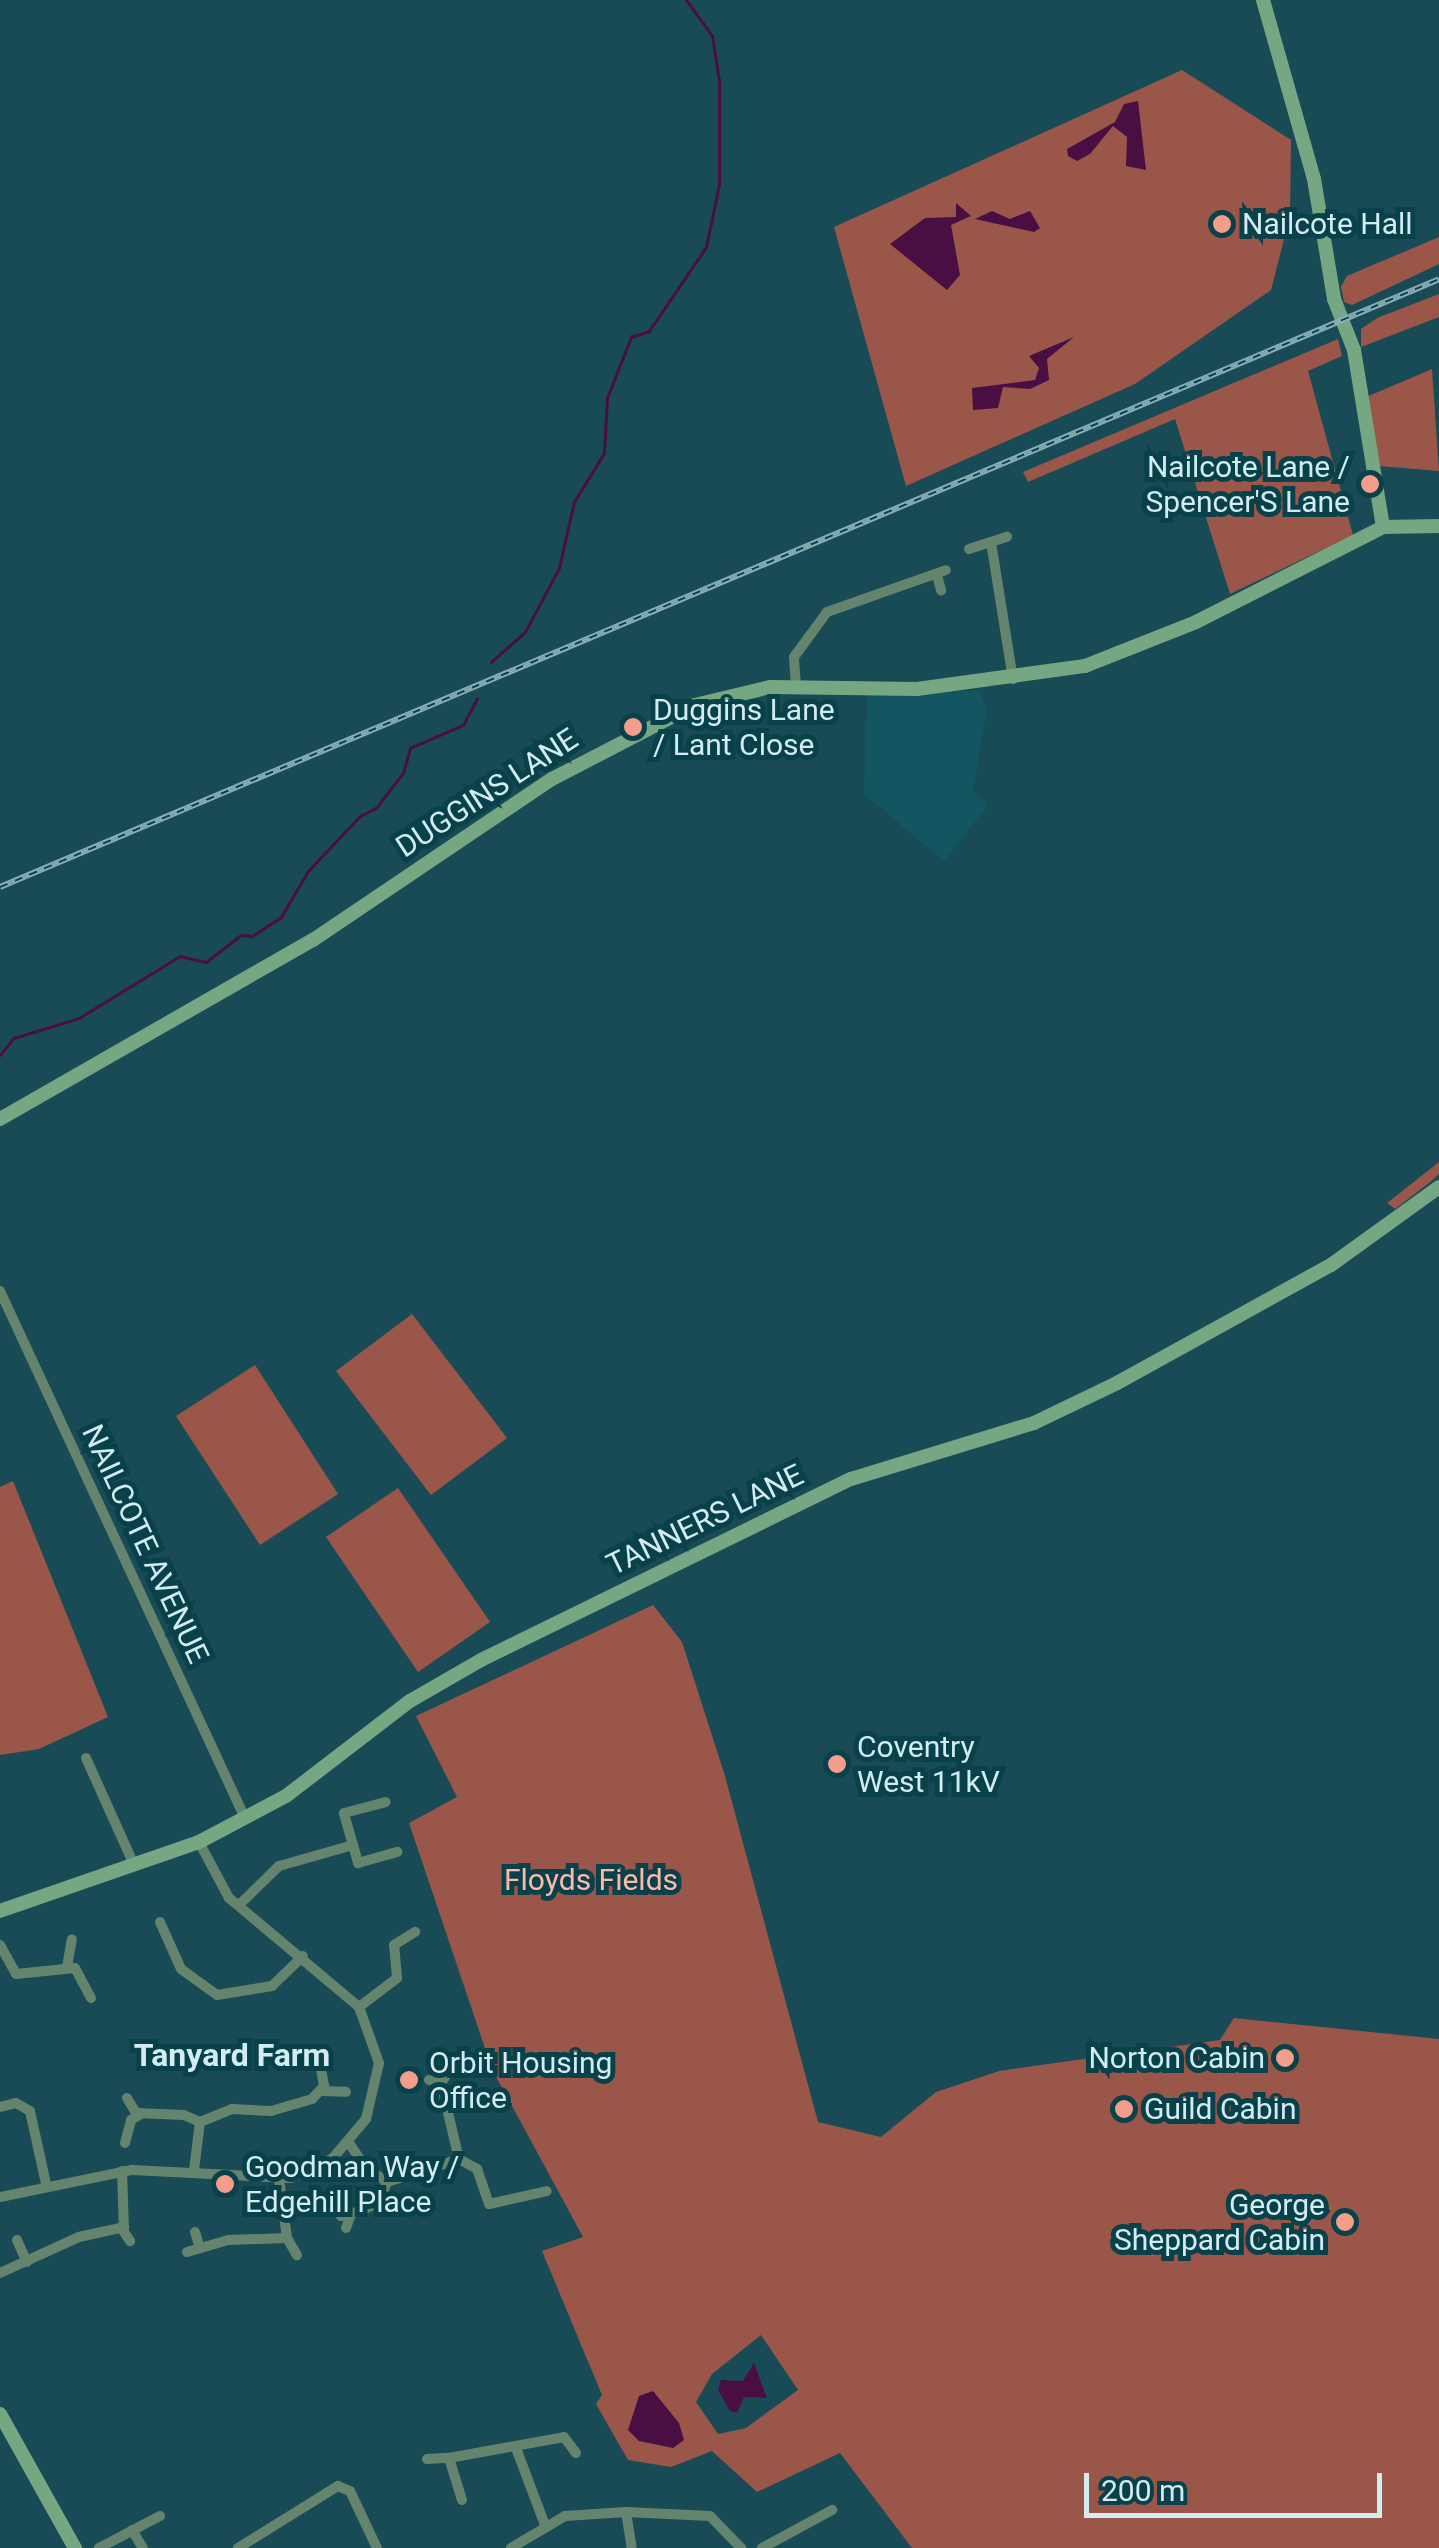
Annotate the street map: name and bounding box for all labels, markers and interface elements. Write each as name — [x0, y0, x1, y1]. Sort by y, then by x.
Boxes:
place label: Nailcote Hall — [1242, 206, 1413, 242]
marker: Nailcote Hall — [1211, 213, 1233, 235]
place label: Nailcote Lane / Spencer'S Lane — [1145, 449, 1350, 520]
marker: Nailcote Lane / Spencer'S Lane — [1359, 473, 1381, 495]
place label: Duggins Lane / Lant Close — [653, 692, 835, 762]
marker: Duggins Lane / Lant Close — [622, 716, 644, 738]
street label: DUGGINS LANE — [389, 721, 585, 865]
street label: NAILCOTE AVENUE — [74, 1419, 216, 1669]
street label: TANNERS LANE — [601, 1457, 809, 1583]
place label: Coventry West 11kV — [857, 1729, 1000, 1800]
marker: Coventry West 11kV — [826, 1753, 848, 1775]
park label: Floyds Fields — [504, 1862, 678, 1898]
district label: Tanyard Farm — [134, 2036, 330, 2074]
place label: Norton Cabin — [1088, 2040, 1265, 2076]
place label: Orbit Housing Office — [429, 2045, 612, 2116]
marker: Norton Cabin — [1274, 2047, 1296, 2069]
marker: Orbit Housing Office — [398, 2069, 420, 2091]
place label: Guild Cabin — [1144, 2091, 1296, 2127]
marker: Guild Cabin — [1113, 2098, 1135, 2120]
place label: Goodman Way / Edgehill Place — [245, 2149, 459, 2220]
marker: Goodman Way / Edgehill Place — [214, 2173, 236, 2195]
place label: George Sheppard Cabin — [1114, 2187, 1325, 2258]
marker: George Sheppard Cabin — [1334, 2211, 1356, 2233]
scale bar — [1089, 2453, 1386, 2515]
text: 200 m — [1101, 2473, 1185, 2508]

